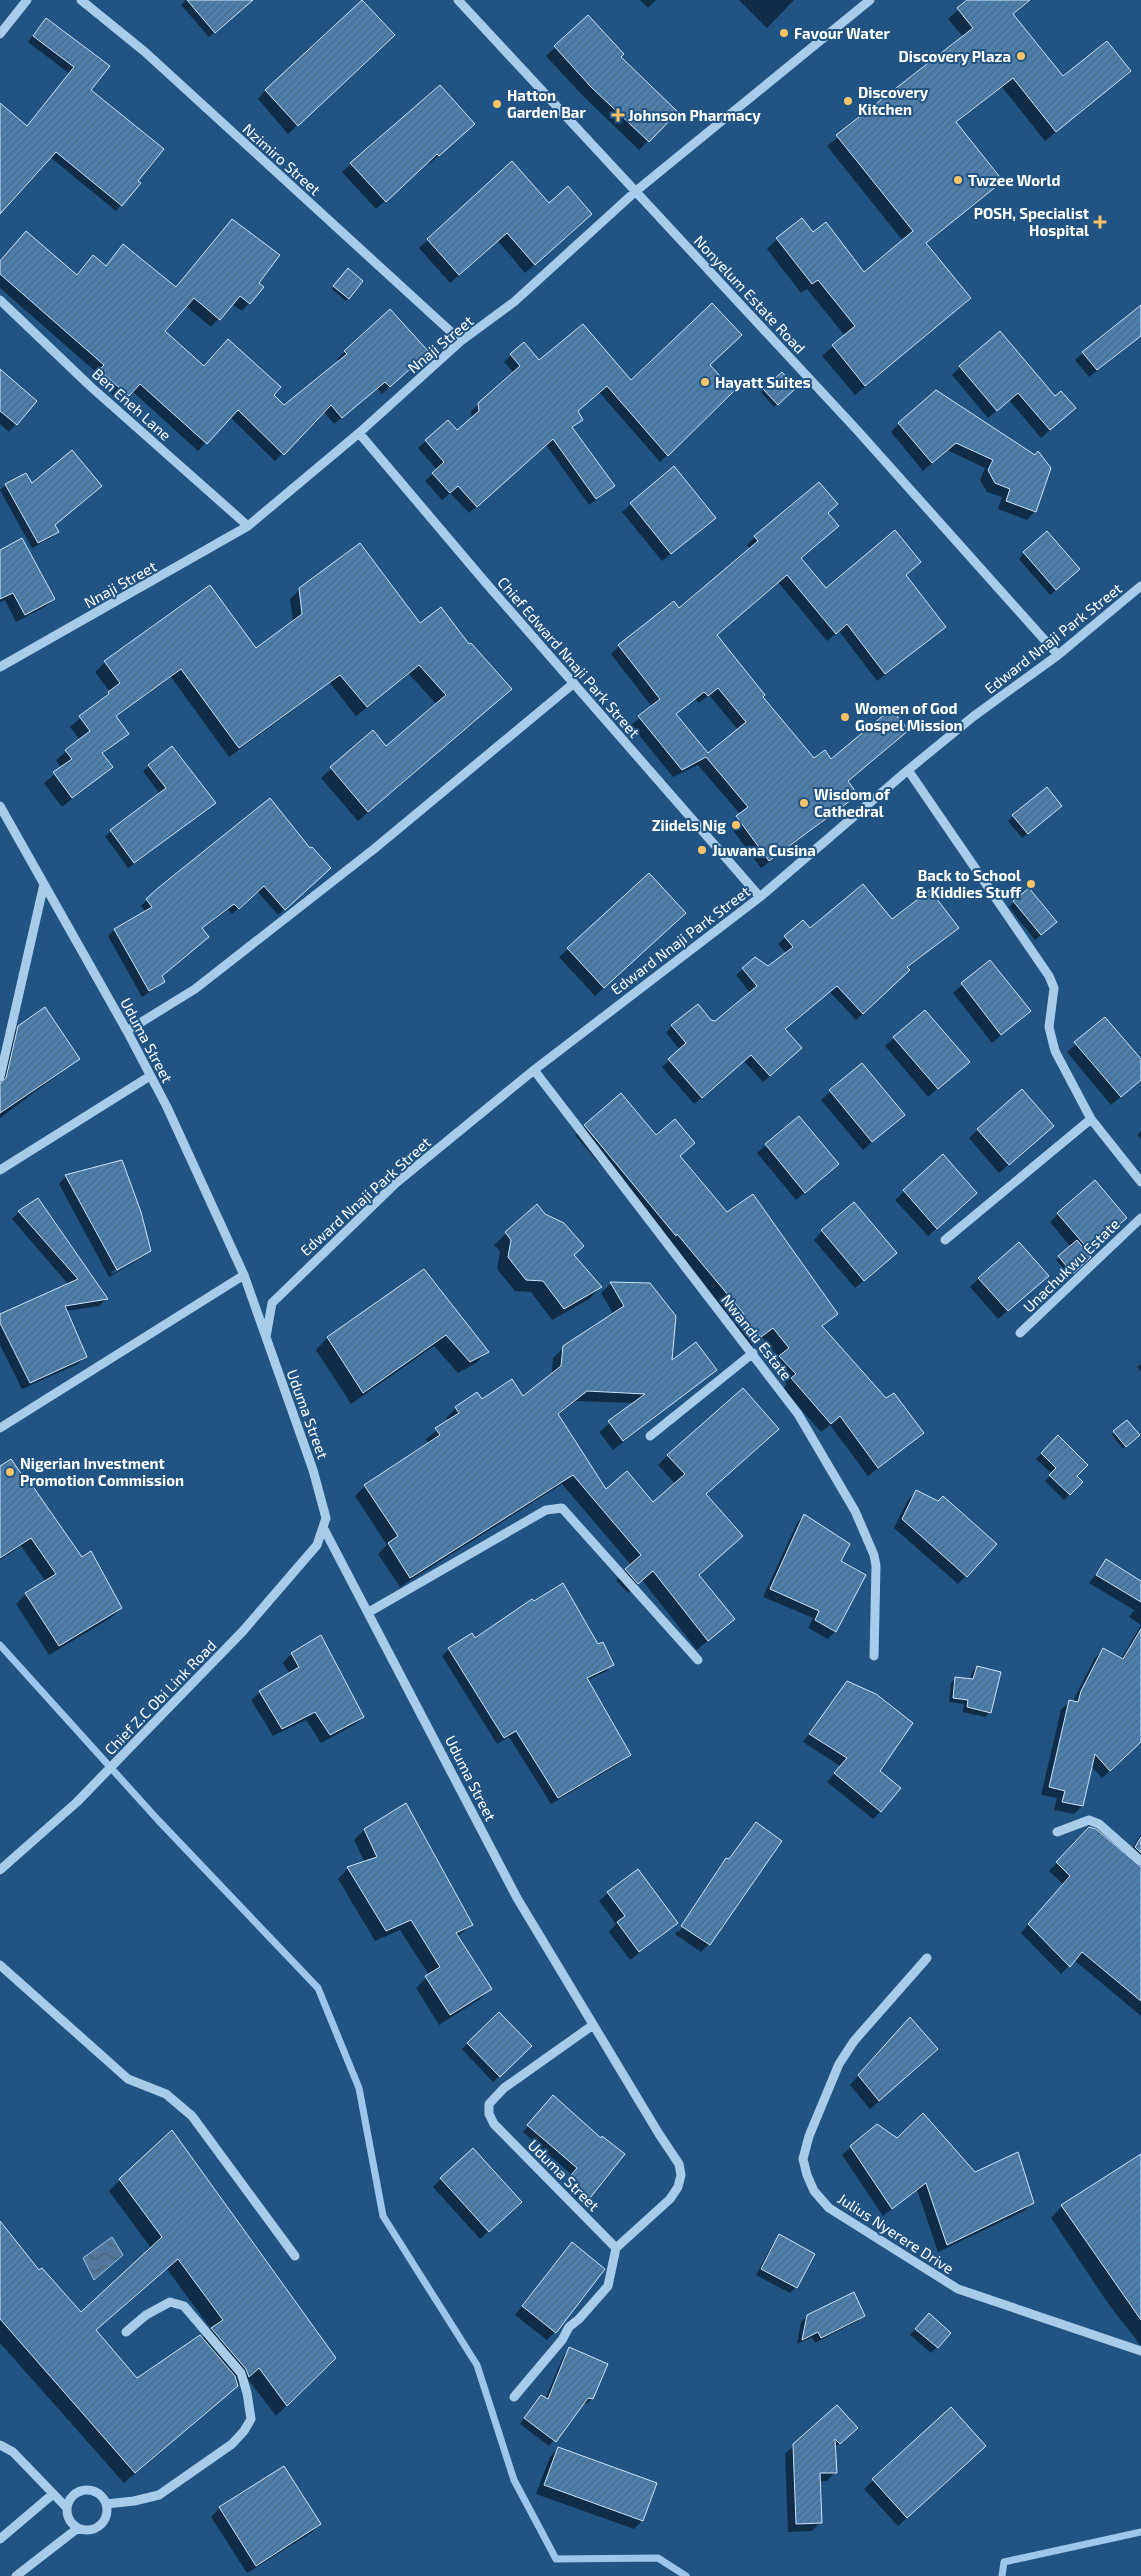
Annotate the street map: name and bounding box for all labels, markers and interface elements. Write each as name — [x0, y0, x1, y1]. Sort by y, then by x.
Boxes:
place label: Favour Water — [794, 24, 891, 42]
marker: Favour Water — [778, 27, 790, 39]
place label: Discovery Plaza — [899, 47, 1011, 66]
marker: Discovery Plaza — [1015, 50, 1027, 62]
place label: Discovery Kitchen — [858, 83, 929, 118]
place label: Hatton Garden Bar — [507, 86, 586, 121]
marker: Discovery Kitchen — [842, 95, 854, 107]
marker: Hatton Garden Bar — [491, 98, 503, 110]
place label: Johnson Pharmacy — [628, 106, 761, 125]
marker: Johnson Pharmacy — [612, 109, 624, 121]
street label: Nzimiro Street — [239, 119, 325, 199]
place label: Twzee World — [968, 171, 1060, 189]
marker: Twzee World — [952, 174, 964, 186]
place label: POSH, Specialist Hospital — [974, 204, 1089, 239]
marker: POSH, Specialist Hospital — [1093, 215, 1107, 229]
street label: Nonyelum Estate Road — [691, 231, 809, 357]
street label: Nnaji Street — [404, 311, 477, 377]
street label: Ben Eneh Lane — [89, 364, 175, 444]
place label: Hayatt Suites — [715, 373, 811, 392]
marker: Hayatt Suites — [699, 376, 711, 388]
street label: Nnaji Street — [81, 557, 160, 612]
street label: Chief Edward Nnaji Park Street — [494, 573, 644, 742]
street label: Edward Nnaji Park Street — [981, 579, 1126, 698]
place label: Women of God Gospel Mission — [855, 699, 963, 734]
marker: Women of God Gospel Mission — [839, 711, 851, 723]
place label: Wisdom of Cathedral — [814, 785, 891, 820]
marker: Wisdom of Cathedral — [798, 797, 810, 809]
place label: Ziidels Nig — [652, 816, 726, 834]
marker: Ziidels Nig — [730, 819, 742, 831]
place label: Juwana Cusina — [712, 841, 816, 859]
marker: Juwana Cusina — [696, 844, 708, 856]
place label: Back to School & Kiddies Stuff — [916, 866, 1022, 901]
marker: Back to School & Kiddies Stuff — [1025, 878, 1037, 890]
street label: Edward Nnaji Park Street — [607, 882, 754, 999]
street label: Uduma Street — [117, 994, 177, 1086]
street label: Edward Nnaji Park Street — [296, 1132, 435, 1260]
street label: Unachukwu Estate — [1019, 1214, 1123, 1316]
street label: Nwandu Estate — [718, 1290, 796, 1384]
street label: Uduma Street — [284, 1367, 333, 1461]
place label: Nigerian Investment Promotion Commission — [20, 1454, 184, 1489]
marker: Nigerian Investment Promotion Commission — [4, 1466, 16, 1478]
street label: Chief Z.C Obi Link Road — [100, 1636, 220, 1758]
street label: Uduma Street — [442, 1732, 500, 1824]
street label: Uduma Street — [525, 2136, 604, 2215]
street label: Julius Nyerere Drive — [835, 2189, 957, 2277]

